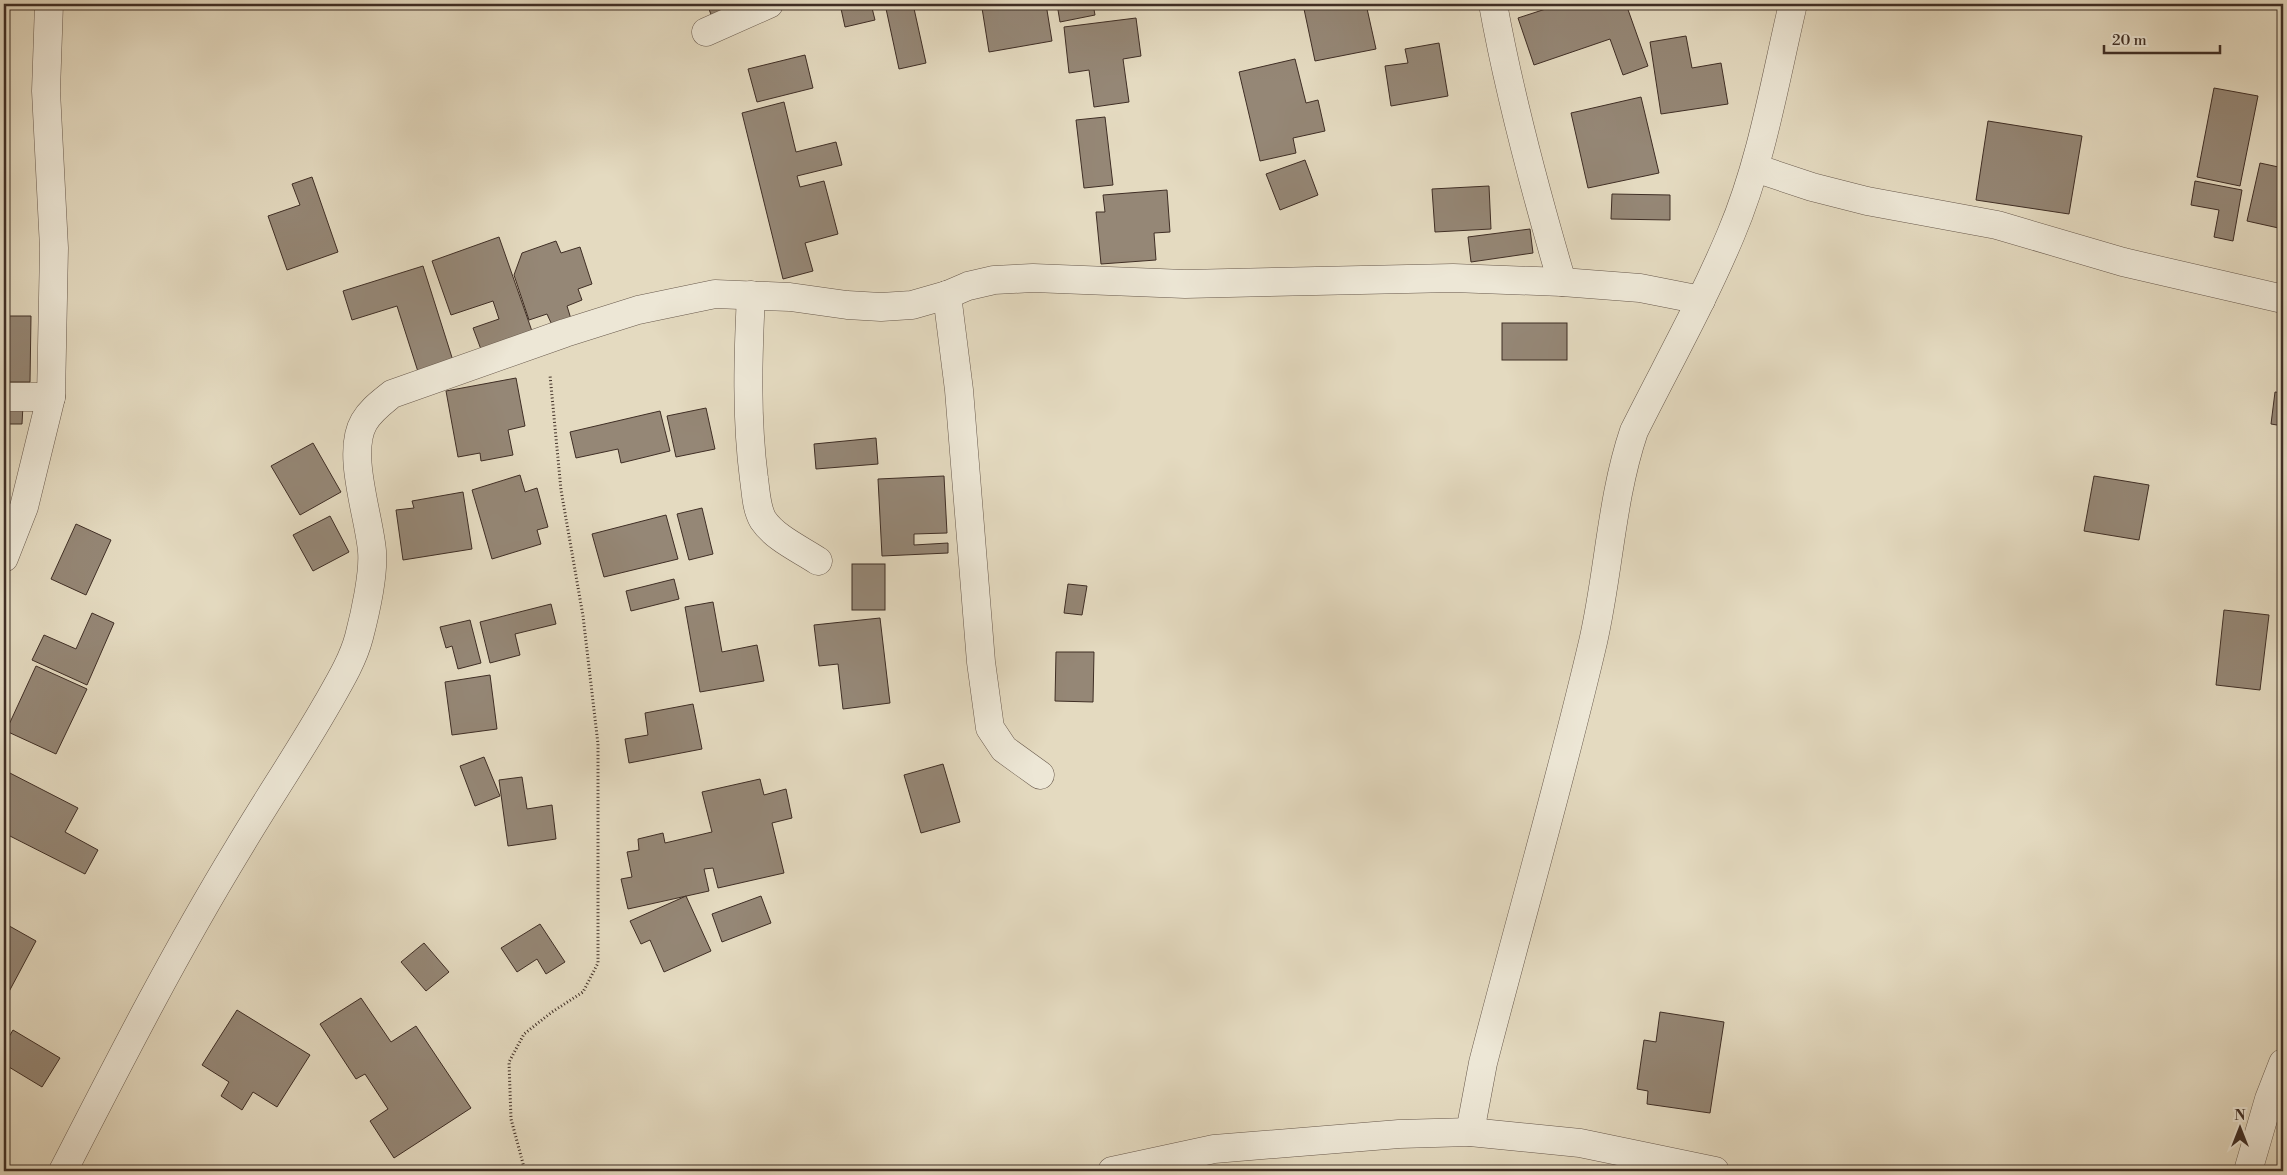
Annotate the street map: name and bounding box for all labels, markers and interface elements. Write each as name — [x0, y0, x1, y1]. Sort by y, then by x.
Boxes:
scale bar — [2104, 22, 2221, 54]
text: 20 m — [2112, 31, 2147, 50]
north arrow — [2214, 1102, 2264, 1152]
text: N — [2234, 1107, 2246, 1125]

